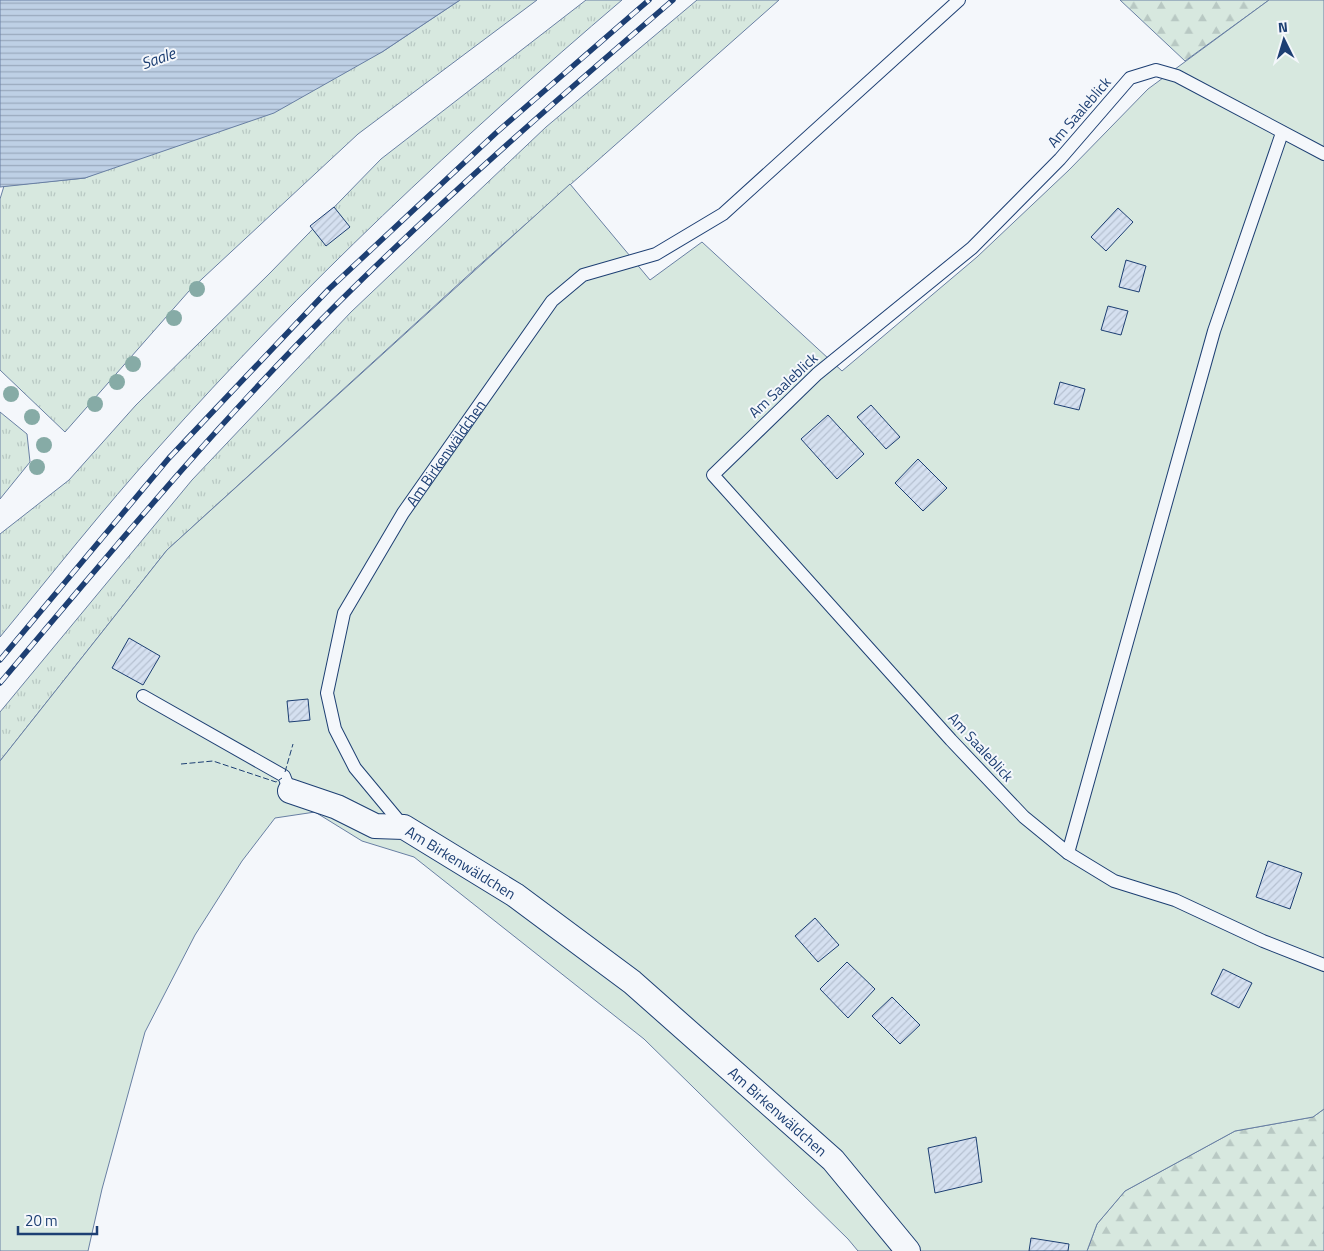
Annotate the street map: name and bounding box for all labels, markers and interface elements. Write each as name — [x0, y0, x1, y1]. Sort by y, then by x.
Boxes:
north arrow — [1259, 15, 1309, 65]
text: N — [1277, 16, 1289, 37]
water label: Saale — [138, 40, 180, 75]
street label: Am Saaleblick — [1042, 71, 1116, 153]
street label: Am Saaleblick — [743, 347, 823, 423]
street label: Am Birkenwäldchen — [400, 395, 491, 511]
street label: Am Saaleblick — [943, 707, 1019, 787]
street label: Am Birkenwäldchen — [401, 819, 521, 905]
street label: Am Birkenwäldchen — [723, 1061, 833, 1161]
scale bar — [18, 1204, 96, 1236]
text: 20 m — [25, 1209, 58, 1232]

